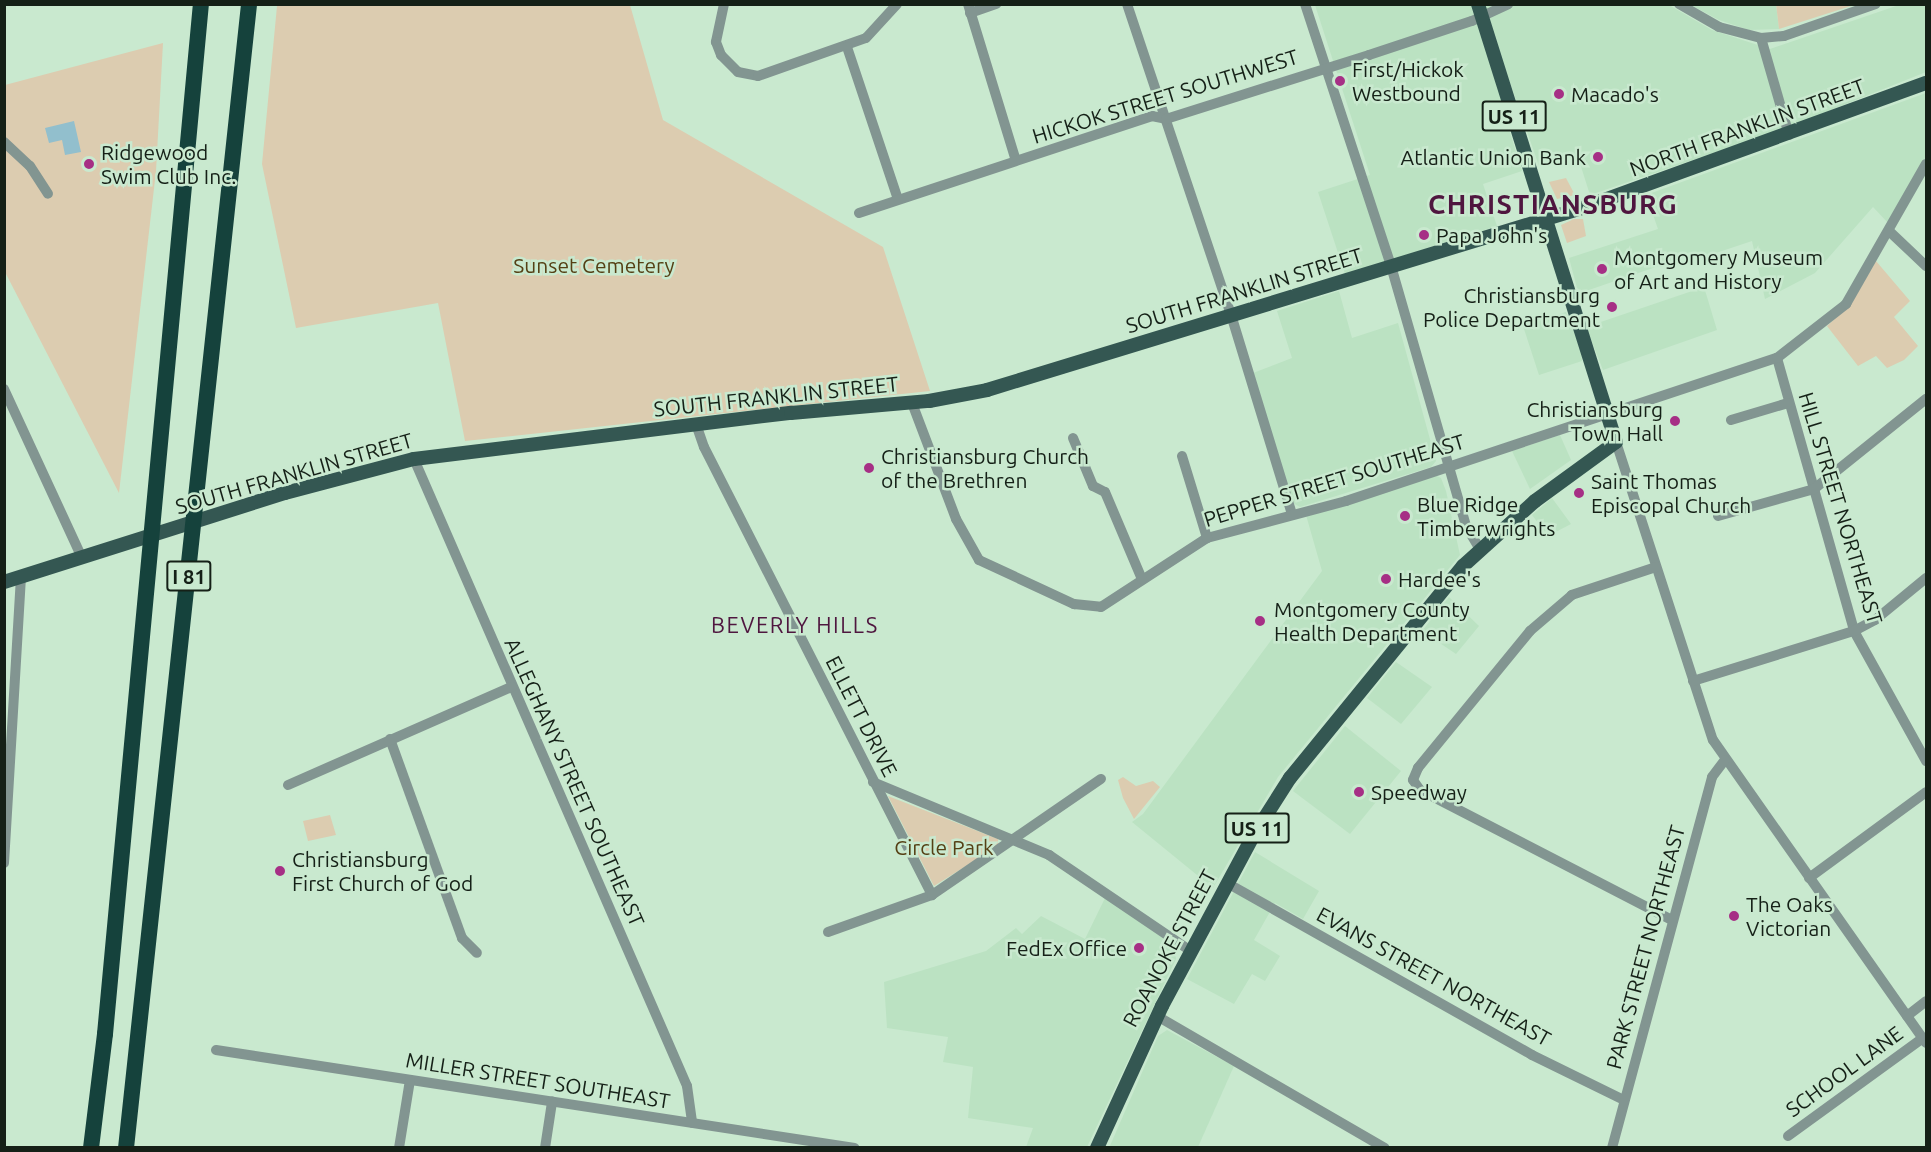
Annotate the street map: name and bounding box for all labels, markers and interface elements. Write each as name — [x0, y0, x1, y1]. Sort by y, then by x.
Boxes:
street label: HICKOK STREET SOUTHWEST — [1029, 44, 1301, 148]
place label: First/Hickok Westbound — [1352, 56, 1464, 106]
street label: NORTH FRANKLIN STREET — [1626, 73, 1868, 181]
marker: First/Hickok Westbound — [1333, 74, 1347, 88]
place label: Macado's — [1571, 81, 1659, 107]
marker: Macado's — [1552, 87, 1566, 101]
road number: US 11 — [1481, 99, 1547, 133]
place label: Ridgewood Swim Club Inc. — [101, 139, 236, 189]
place label: Atlantic Union Bank — [1401, 144, 1586, 170]
marker: Atlantic Union Bank — [1591, 150, 1605, 164]
marker: Ridgewood Swim Club Inc. — [82, 157, 96, 171]
district label: CHRISTIANSBURG — [1428, 189, 1678, 221]
place label: Papa John's — [1436, 222, 1547, 248]
marker: Papa John's — [1417, 228, 1431, 242]
street label: SOUTH FRANKLIN STREET — [1123, 242, 1365, 338]
place label: Montgomery Museum of Art and History — [1614, 244, 1823, 294]
park label: Sunset Cemetery — [513, 252, 675, 278]
marker: Montgomery Museum of Art and History — [1595, 262, 1609, 276]
place label: Christiansburg Police Department — [1423, 282, 1600, 332]
marker: Christiansburg Police Department — [1605, 300, 1619, 314]
street label: SOUTH FRANKLIN STREET — [652, 371, 900, 421]
street label: HILL STREET NORTHEAST — [1794, 389, 1888, 627]
place label: Christiansburg Town Hall — [1526, 396, 1663, 446]
marker: Christiansburg Town Hall — [1668, 414, 1682, 428]
street label: SOUTH FRANKLIN STREET — [172, 427, 416, 519]
street label: PEPPER STREET SOUTHEAST — [1200, 428, 1468, 532]
place label: Christiansburg Church of the Brethren — [881, 443, 1089, 493]
marker: Christiansburg Church of the Brethren — [862, 461, 876, 475]
place label: Saint Thomas Episcopal Church — [1591, 468, 1751, 518]
marker: Saint Thomas Episcopal Church — [1572, 486, 1586, 500]
place label: Blue Ridge Timberwrights — [1417, 491, 1555, 541]
marker: Blue Ridge Timberwrights — [1398, 509, 1412, 523]
road number: I 81 — [165, 559, 213, 593]
place label: Hardee's — [1398, 566, 1481, 592]
marker: Hardee's — [1379, 572, 1393, 586]
place label: Montgomery County Health Department — [1274, 596, 1470, 646]
district label: BEVERLY HILLS — [711, 612, 879, 638]
marker: Montgomery County Health Department — [1251, 612, 1269, 630]
street label: ALLEGHANY STREET SOUTHEAST — [500, 634, 650, 930]
street label: ELLETT DRIVE — [821, 651, 903, 781]
place label: Speedway — [1371, 779, 1467, 805]
marker: Speedway — [1352, 785, 1366, 799]
road number: US 11 — [1224, 811, 1290, 845]
street label: PARK STREET NORTHEAST — [1600, 822, 1690, 1072]
park label: Circle Park — [894, 834, 994, 860]
place label: Christiansburg First Church of God — [292, 846, 473, 896]
marker: Christiansburg First Church of God — [273, 864, 287, 878]
street label: ROANOKE STREET — [1117, 865, 1221, 1031]
place label: The Oaks Victorian — [1746, 891, 1833, 941]
street label: EVANS STREET NORTHEAST — [1313, 901, 1555, 1051]
marker: The Oaks Victorian — [1727, 909, 1741, 923]
place label: FedEx Office — [1006, 935, 1127, 961]
marker: FedEx Office — [1132, 941, 1146, 955]
street label: SCHOOL LANE — [1781, 1020, 1907, 1122]
street label: MILLER STREET SOUTHEAST — [404, 1047, 672, 1113]

